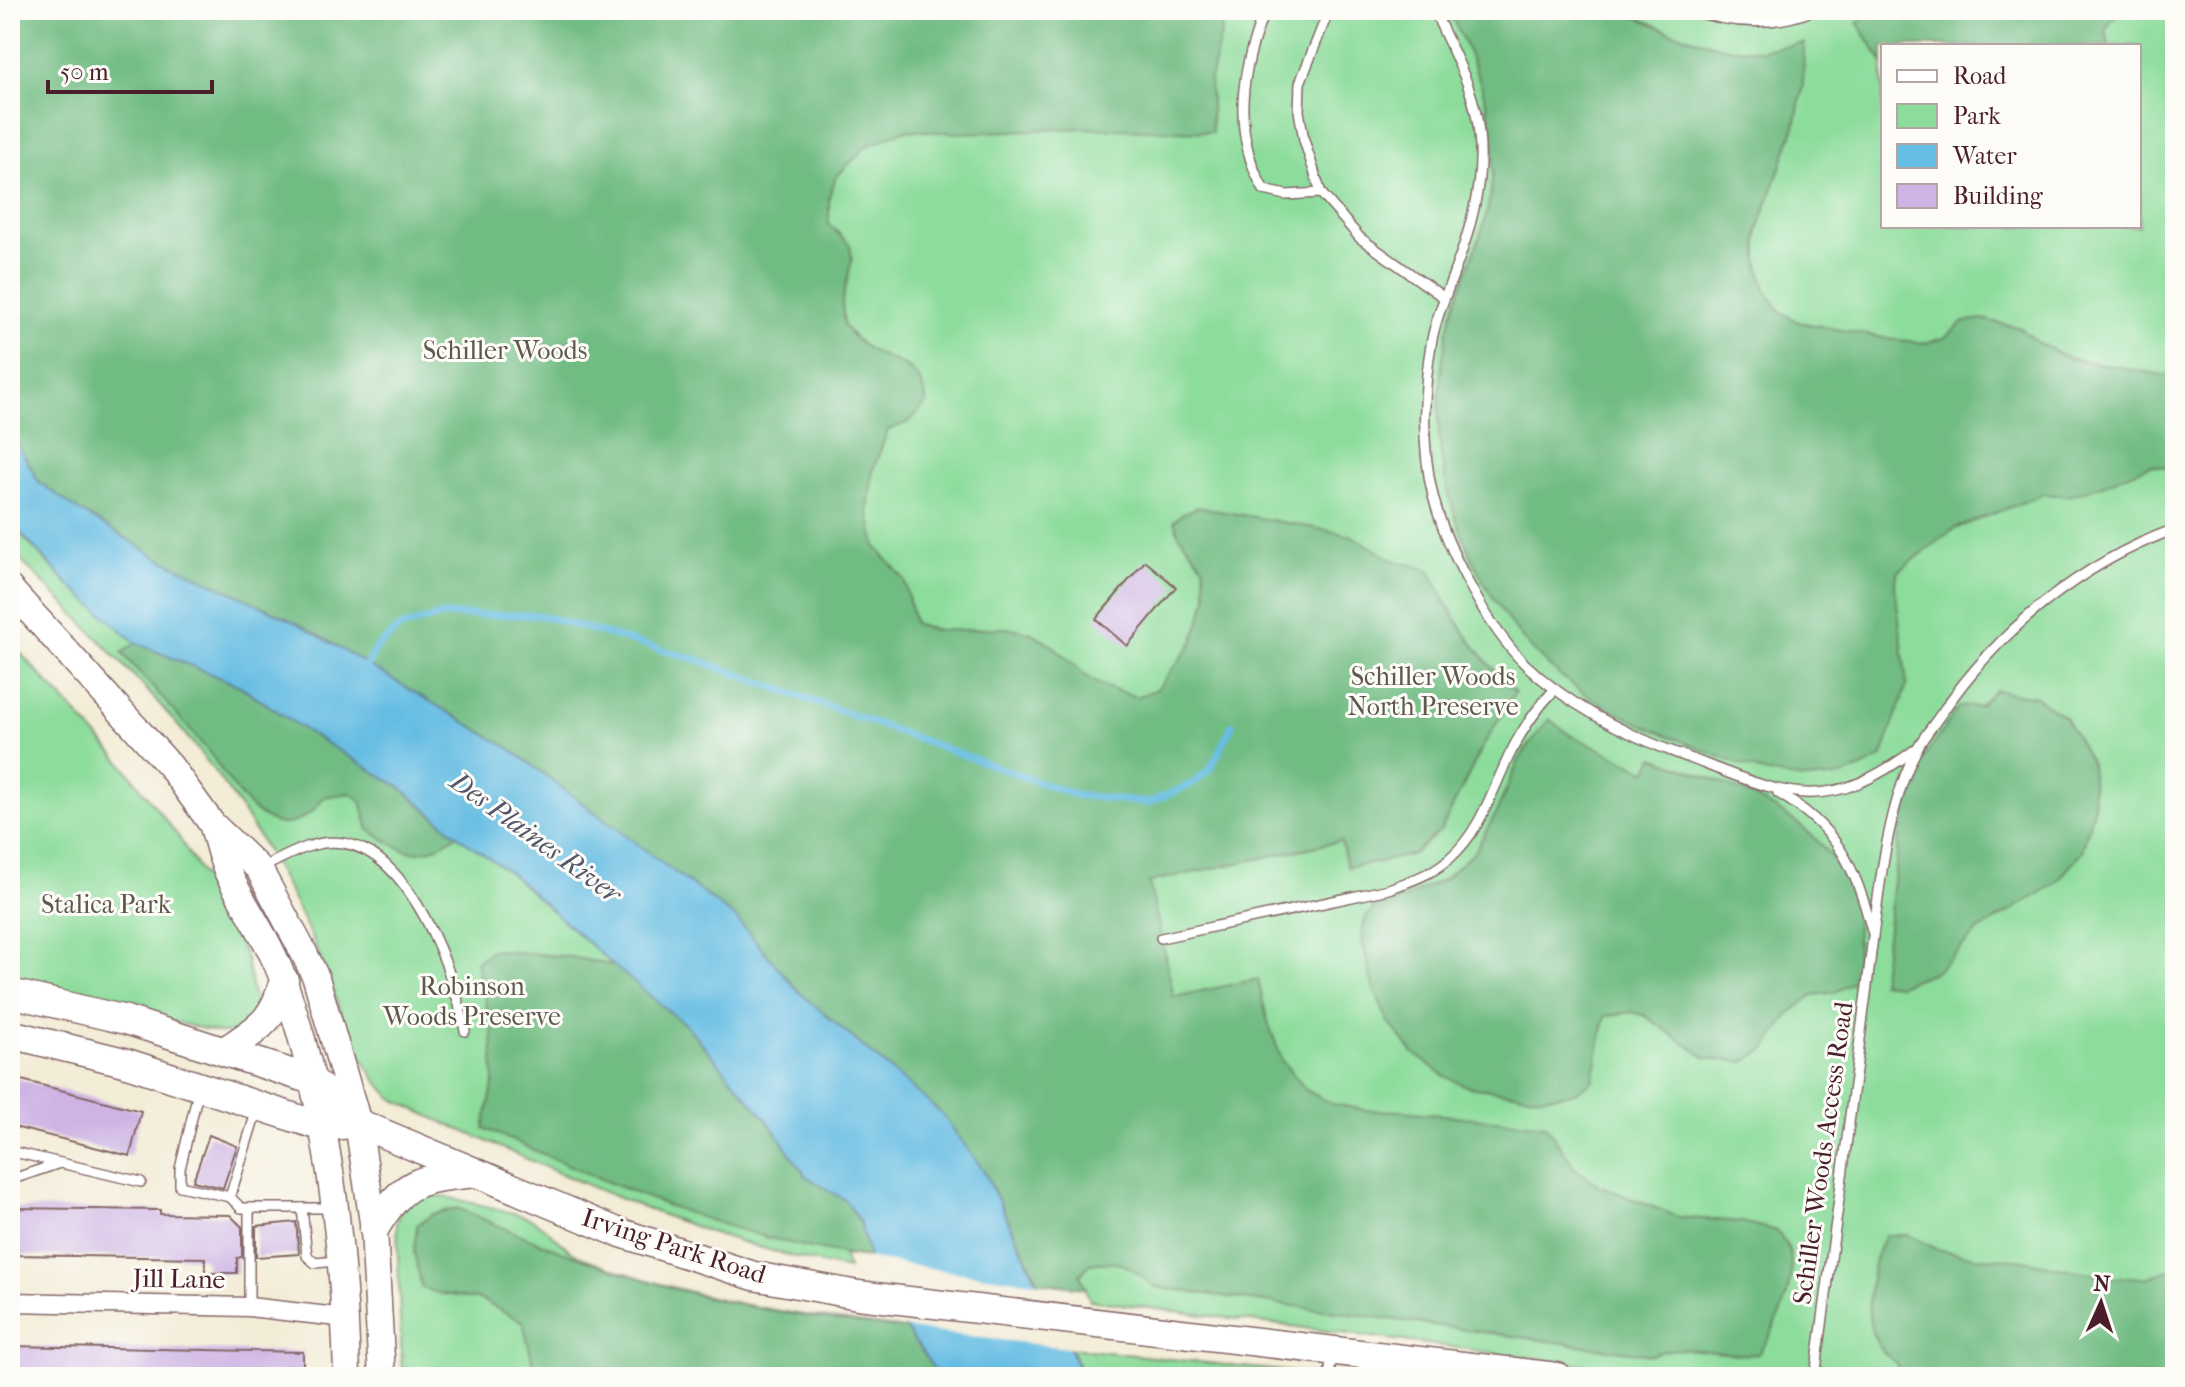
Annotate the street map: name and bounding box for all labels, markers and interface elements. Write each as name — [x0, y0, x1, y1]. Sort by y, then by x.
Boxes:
scale bar — [48, 44, 212, 94]
legend — [1881, 44, 2141, 228]
text: 50 m — [60, 58, 109, 86]
text: Road — [1953, 62, 2007, 90]
text: Park — [1953, 102, 2001, 130]
text: Water — [1952, 142, 2017, 170]
text: Building — [1953, 182, 2044, 210]
park label: Schiller Woods — [423, 335, 587, 366]
park label: Schiller Woods North Preserve — [1347, 661, 1519, 722]
water label: Des Plaines River — [443, 763, 630, 911]
park label: Stalica Park — [41, 889, 172, 920]
park label: Robinson Woods Preserve — [382, 971, 561, 1032]
street label: Schiller Woods Access Road — [1786, 999, 1860, 1306]
street label: Irving Park Road — [578, 1202, 771, 1291]
street label: Jill Lane — [130, 1263, 226, 1295]
north arrow — [2061, 1263, 2141, 1343]
text: N — [2093, 1271, 2111, 1297]

